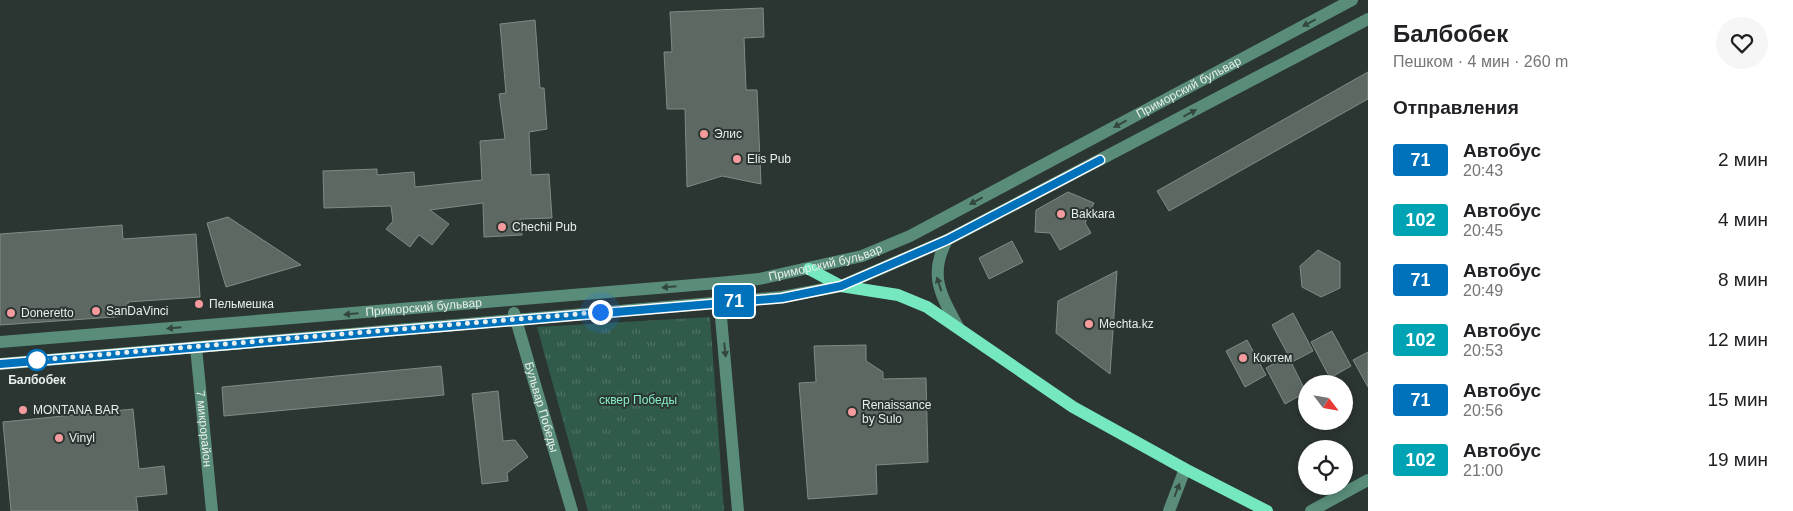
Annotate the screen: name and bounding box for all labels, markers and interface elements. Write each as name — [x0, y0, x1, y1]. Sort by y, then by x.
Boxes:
button: heart — [1716, 17, 1768, 69]
one-way arrow — [1302, 19, 1317, 27]
text: Балбобек — [1393, 20, 1508, 47]
street label: Приморский бульвар — [1134, 53, 1244, 121]
text: Пешком · 4 мин · 260 m — [1393, 53, 1568, 70]
text: Отправления — [1393, 97, 1519, 118]
one-way arrow — [1182, 109, 1197, 117]
one-way arrow — [1112, 120, 1127, 128]
place label: Элис — [714, 127, 742, 141]
marker: Элис — [698, 128, 710, 140]
text: Автобус — [1463, 140, 1541, 161]
text: 2 мин — [1718, 149, 1768, 170]
text: 71 — [1410, 150, 1431, 170]
place label: Elis Pub — [747, 152, 791, 166]
marker: Elis Pub — [731, 153, 743, 165]
text: 20:43 — [1463, 162, 1503, 179]
one-way arrow — [969, 197, 984, 205]
text: Автобус — [1463, 200, 1541, 221]
place label: Bakkara — [1071, 207, 1115, 221]
marker: Bakkara — [1055, 208, 1067, 220]
text: 4 мин — [1718, 209, 1768, 230]
text: 102 — [1405, 210, 1436, 230]
place label: Chechil Pub — [512, 220, 577, 234]
marker: Chechil Pub — [496, 221, 508, 233]
text: 20:45 — [1463, 222, 1503, 239]
street label: Приморский бульвар — [767, 241, 885, 284]
text: Автобус — [1463, 260, 1541, 281]
text: 8 мин — [1718, 269, 1768, 290]
text: 71 — [1410, 270, 1431, 290]
one-way arrow — [934, 277, 942, 292]
text: 20:49 — [1463, 282, 1503, 299]
one-way arrow — [661, 283, 677, 291]
line badge: 71 — [712, 285, 756, 317]
text: 71 — [724, 291, 744, 311]
street label: Приморский бульвар — [365, 295, 483, 319]
place label: Пельмешка — [209, 297, 274, 311]
marker: Пельмешка — [193, 298, 205, 310]
your location — [588, 300, 613, 325]
place label: SanDaVinci — [106, 304, 168, 318]
marker: SanDaVinci — [90, 305, 102, 317]
place label: Doneretto — [21, 306, 74, 320]
marker: Doneretto — [5, 307, 17, 319]
one-way arrow — [342, 310, 358, 318]
place label: Mechta.kz — [1099, 317, 1154, 331]
marker: Mechta.kz — [1083, 318, 1095, 330]
text: Автобус — [1463, 320, 1541, 341]
one-way arrow — [166, 325, 182, 333]
text: 12 мин — [1707, 329, 1768, 350]
text: 102 — [1405, 330, 1436, 350]
text: 20:53 — [1463, 342, 1503, 359]
one-way arrow — [721, 343, 729, 359]
marker: Балбобек — [26, 349, 48, 371]
place label: Коктем — [1253, 351, 1292, 365]
marker: Коктем — [1237, 352, 1249, 364]
street label: Бульвар Победы — [522, 360, 561, 454]
place label: Балбобек — [8, 373, 67, 387]
north arrow — [1298, 375, 1352, 430]
map controls — [1298, 375, 1353, 495]
text: Автобус — [1463, 380, 1541, 401]
text: 15 мин — [1707, 389, 1768, 410]
street label: 7 микрорайон — [193, 390, 215, 468]
text: 71 — [1410, 390, 1431, 410]
park label: сквер Победы — [599, 393, 677, 407]
place label: Renaissance by Sulo — [862, 398, 932, 426]
text: 20:56 — [1463, 402, 1503, 419]
place label: MONTANA BAR — [33, 403, 120, 417]
marker: MONTANA BAR — [17, 404, 29, 416]
marker: Renaissance by Sulo — [846, 406, 858, 418]
place label: Vinyl — [69, 431, 95, 445]
marker: Vinyl — [53, 432, 65, 444]
button: locate — [1298, 440, 1353, 495]
text: Автобус — [1463, 440, 1541, 461]
text: 19 мин — [1707, 449, 1768, 470]
text: 102 — [1405, 450, 1436, 470]
text: 21:00 — [1463, 462, 1503, 479]
one-way arrow — [1173, 482, 1181, 497]

